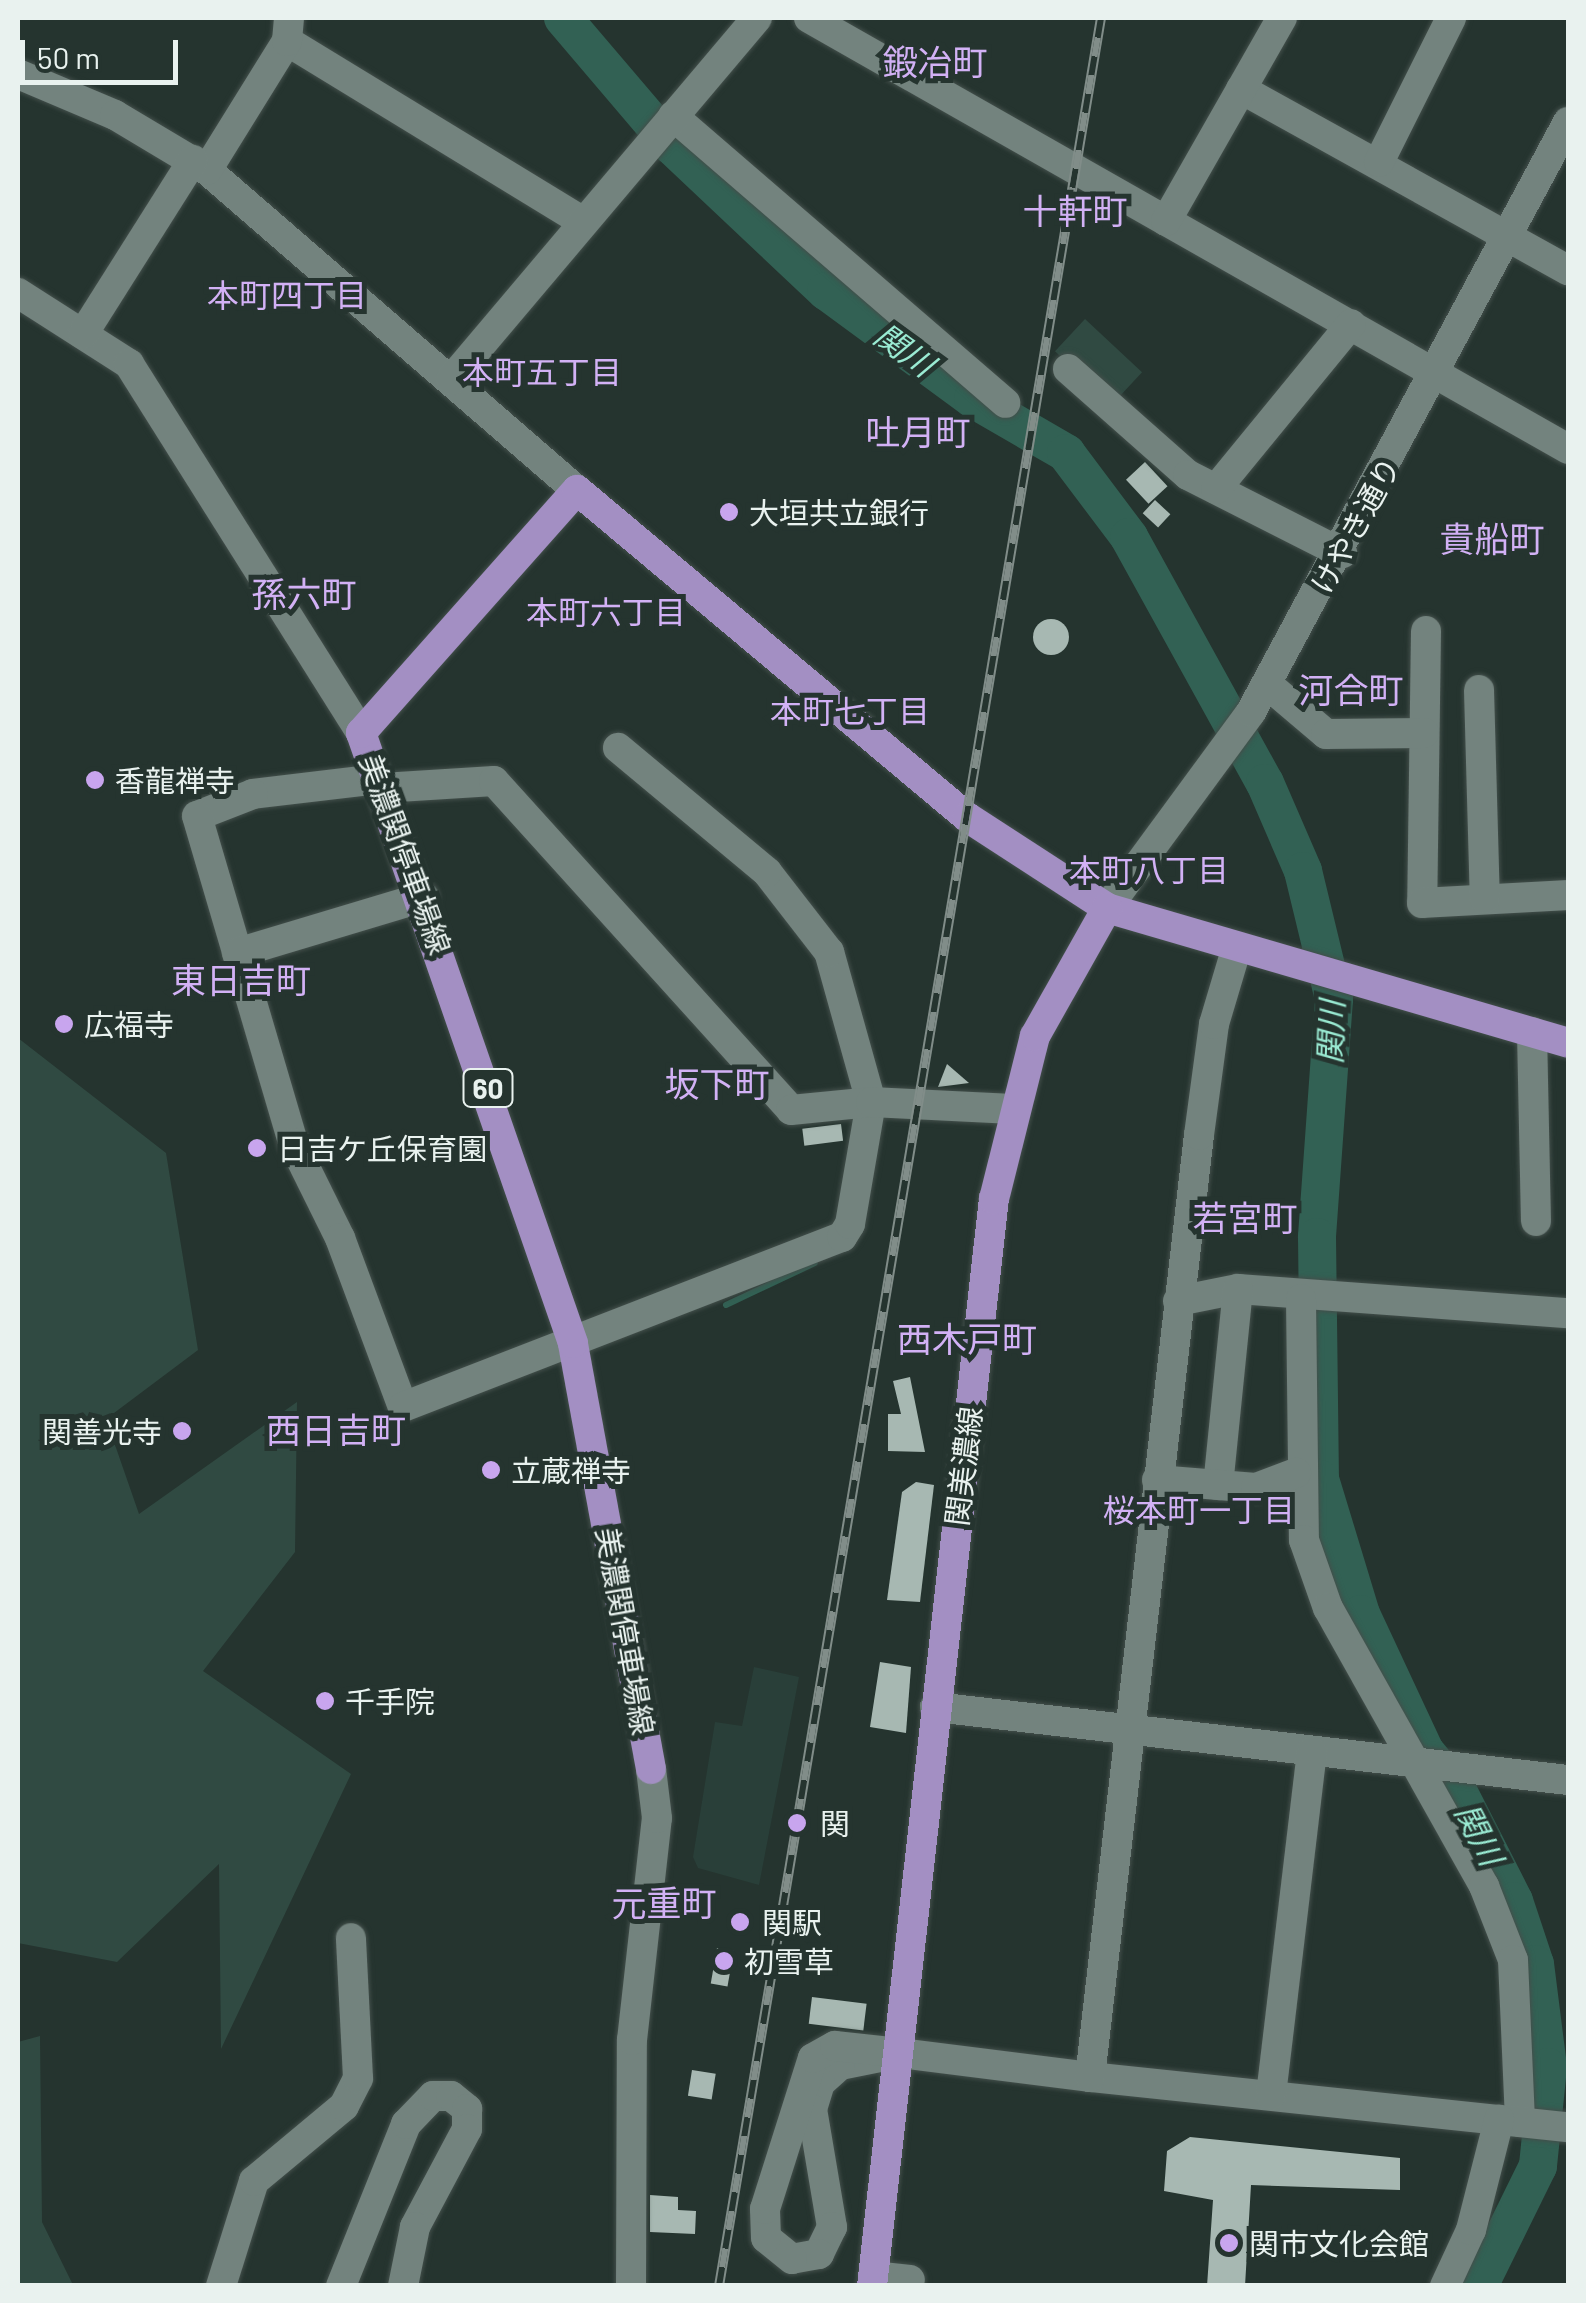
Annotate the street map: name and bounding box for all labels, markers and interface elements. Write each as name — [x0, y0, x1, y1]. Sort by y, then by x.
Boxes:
scale bar — [25, 20, 182, 82]
text: 50 m — [37, 39, 100, 75]
district label: 鍛冶町 — [883, 40, 987, 82]
district label: 十軒町 — [1023, 189, 1127, 231]
district label: 本町四丁目 — [207, 275, 367, 313]
water label: 関川 — [868, 315, 942, 383]
district label: 本町五丁目 — [462, 352, 622, 390]
district label: 吐月町 — [866, 410, 970, 452]
street label: けやき通り — [1303, 451, 1407, 599]
place label: 大垣共立銀行 — [749, 494, 929, 530]
marker: 大垣共立銀行 — [718, 501, 740, 523]
district label: 貴船町 — [1440, 517, 1544, 559]
district label: 孫六町 — [252, 572, 356, 614]
district label: 本町六丁目 — [526, 592, 686, 630]
district label: 河合町 — [1299, 668, 1403, 710]
district label: 本町七丁目 — [770, 691, 930, 729]
street label: 美濃関停車場線 — [353, 749, 459, 959]
place label: 香龍禅寺 — [115, 762, 235, 798]
marker: 香龍禅寺 — [84, 769, 106, 791]
district label: 本町八丁目 — [1069, 850, 1229, 888]
district label: 東日吉町 — [171, 958, 311, 1000]
water label: 関川 — [1310, 999, 1350, 1065]
place label: 広福寺 — [84, 1006, 174, 1042]
marker: 広福寺 — [53, 1013, 75, 1035]
district label: 坂下町 — [665, 1062, 769, 1104]
road number: 60 — [460, 1065, 516, 1111]
place label: 日吉ケ丘保育園 — [277, 1130, 487, 1166]
marker: 日吉ケ丘保育園 — [246, 1137, 268, 1159]
district label: 若宮町 — [1193, 1196, 1297, 1238]
district label: 西木戸町 — [897, 1317, 1037, 1359]
street label: 関美濃線 — [938, 1404, 988, 1528]
district label: 西日吉町 — [266, 1408, 406, 1450]
place label: 関善光寺 — [42, 1413, 162, 1449]
marker: 関善光寺 — [171, 1420, 193, 1442]
place label: 立蔵禅寺 — [511, 1452, 631, 1488]
marker: 立蔵禅寺 — [480, 1459, 502, 1481]
district label: 桜本町一丁目 — [1103, 1490, 1295, 1528]
street label: 美濃関停車場線 — [590, 1524, 662, 1738]
place label: 千手院 — [345, 1683, 435, 1719]
marker: 千手院 — [314, 1690, 336, 1712]
water label: 関川 — [1448, 1797, 1512, 1871]
place label: 関 — [820, 1805, 850, 1841]
marker: 関 — [784, 1810, 810, 1836]
district label: 元重町 — [612, 1881, 716, 1923]
place label: 関駅 — [762, 1904, 822, 1940]
marker: 関駅 — [727, 1909, 753, 1935]
place label: 初雪草 — [744, 1943, 834, 1979]
marker: 初雪草 — [713, 1950, 735, 1972]
place label: 関市文化会館 — [1249, 2225, 1429, 2261]
marker: 関市文化会館 — [1218, 2232, 1240, 2254]

